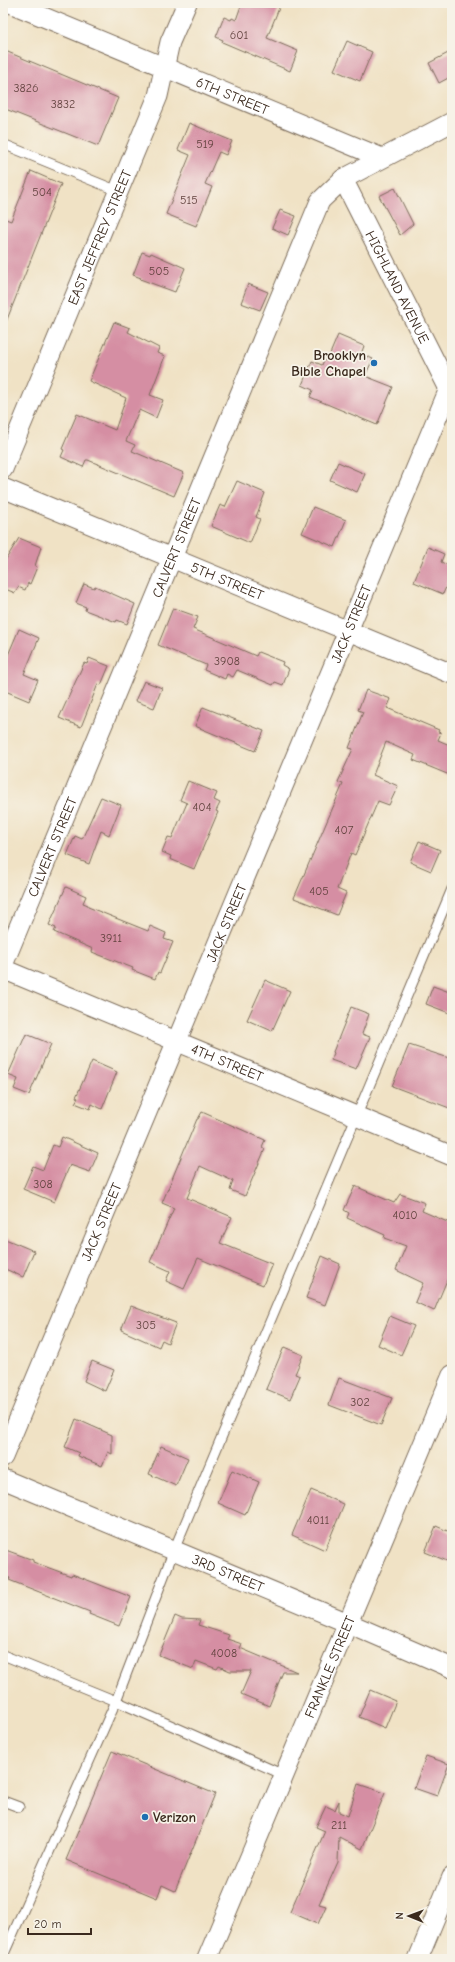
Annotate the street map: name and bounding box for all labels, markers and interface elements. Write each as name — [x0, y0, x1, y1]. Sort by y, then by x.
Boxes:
house number: 601 — [230, 28, 249, 42]
street label: 6TH STREET — [193, 73, 272, 119]
house number: 3826 — [13, 81, 39, 95]
house number: 3832 — [51, 97, 75, 111]
house number: 519 — [196, 137, 214, 151]
street label: EAST JEFFREY STREET — [64, 166, 135, 307]
house number: 504 — [32, 185, 52, 199]
house number: 515 — [180, 193, 198, 207]
street label: HIGHLAND AVENUE — [362, 228, 433, 346]
house number: 505 — [149, 264, 169, 278]
place label: Brooklyn Bible Chapel — [291, 347, 366, 380]
marker: Brooklyn Bible Chapel — [369, 358, 379, 368]
street label: CALVERT STREET — [148, 494, 205, 600]
street label: 5TH STREET — [189, 558, 267, 604]
street label: JACK STREET — [327, 581, 375, 665]
house number: 3908 — [214, 654, 240, 668]
street label: CALVERT STREET — [24, 794, 81, 899]
house number: 404 — [193, 800, 212, 814]
house number: 407 — [335, 823, 354, 837]
street label: JACK STREET — [202, 880, 250, 964]
house number: 405 — [309, 884, 329, 898]
house number: 3911 — [100, 931, 122, 945]
street label: 4TH STREET — [189, 1040, 267, 1085]
house number: 308 — [33, 1177, 53, 1191]
street label: JACK STREET — [77, 1179, 125, 1263]
house number: 4010 — [392, 1208, 418, 1222]
house number: 305 — [136, 1318, 156, 1332]
house number: 302 — [350, 1395, 370, 1409]
house number: 4011 — [307, 1513, 330, 1527]
street label: 3RD STREET — [190, 1550, 267, 1596]
street label: FRANKLE STREET — [301, 1612, 359, 1720]
house number: 4008 — [211, 1646, 237, 1660]
place label: Verizon — [153, 1809, 196, 1826]
marker: Verizon — [140, 1812, 150, 1822]
house number: 211 — [331, 1818, 347, 1832]
north arrow — [389, 1896, 429, 1936]
scale bar — [28, 1910, 91, 1936]
text: N — [393, 1912, 406, 1920]
text: 20 m — [34, 1917, 62, 1931]

